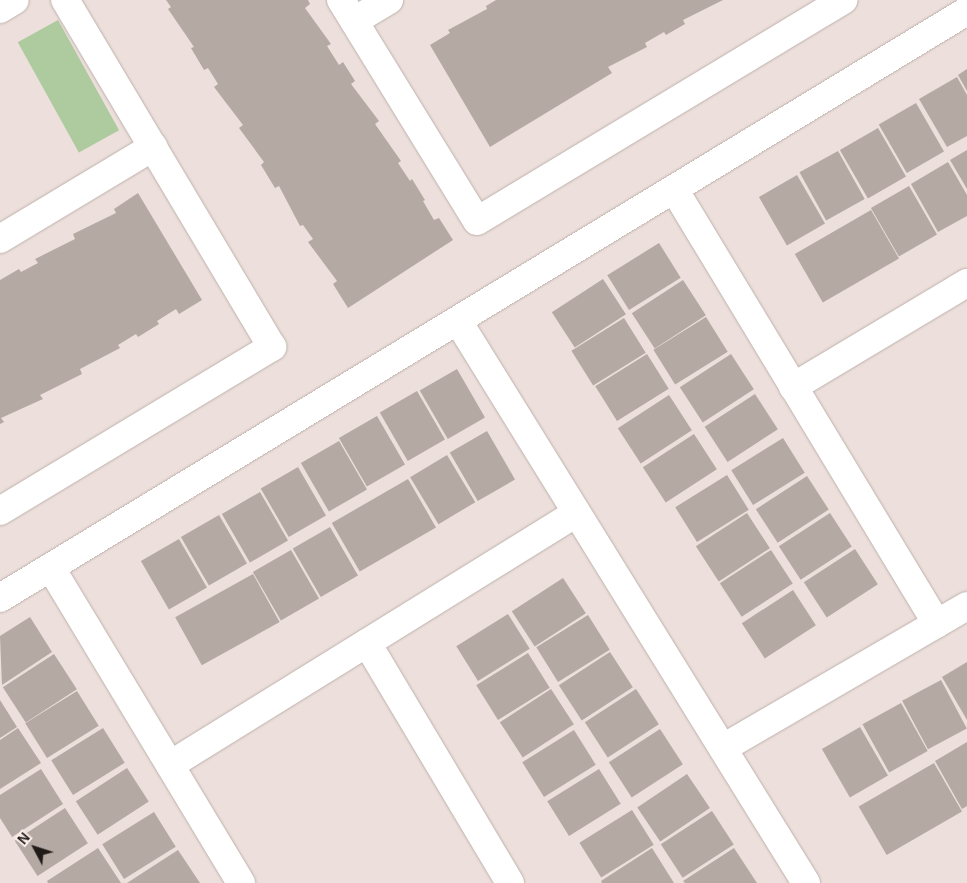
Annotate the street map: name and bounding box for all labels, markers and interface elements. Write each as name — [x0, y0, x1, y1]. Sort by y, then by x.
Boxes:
north arrow — [10, 823, 60, 873]
text: N — [14, 829, 33, 847]

